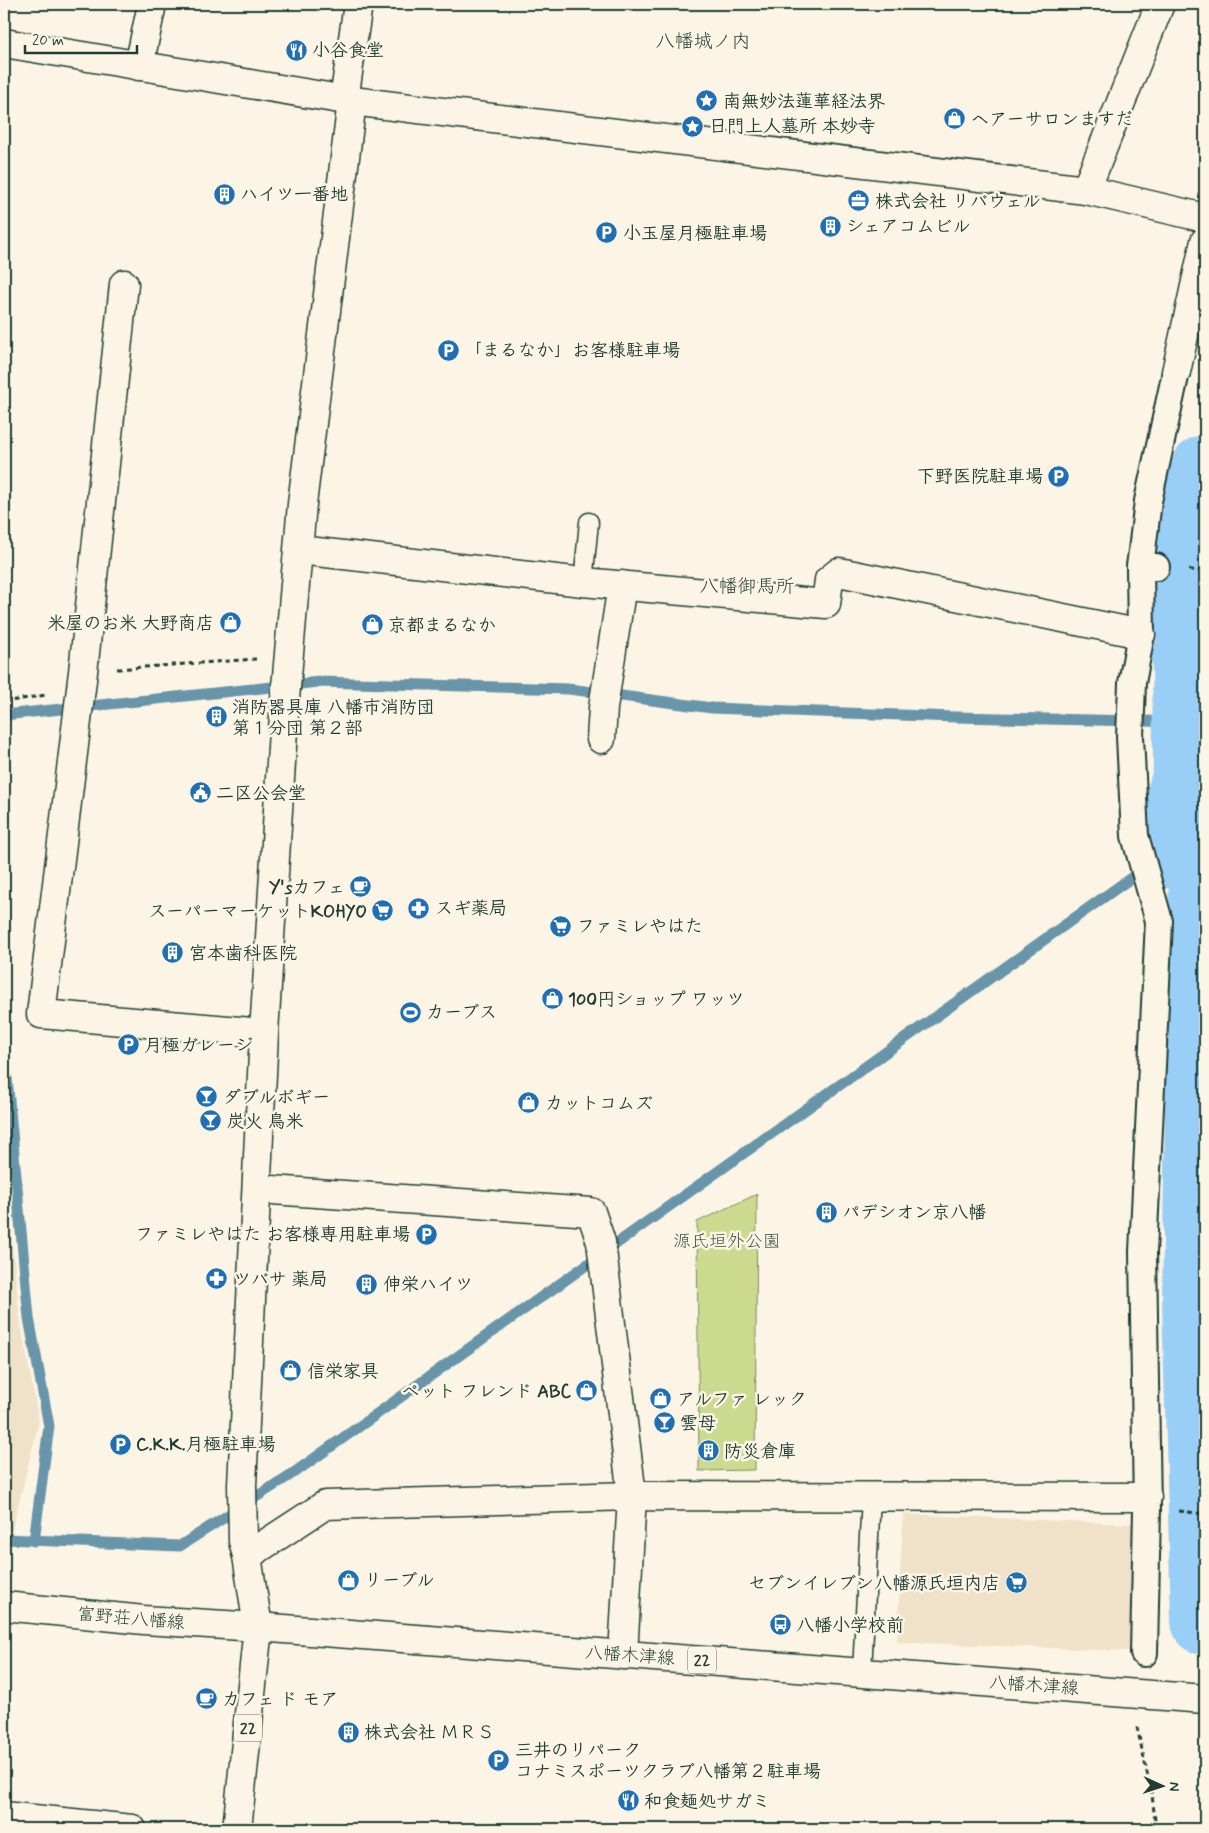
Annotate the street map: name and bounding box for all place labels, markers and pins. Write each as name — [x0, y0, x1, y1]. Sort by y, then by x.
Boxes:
restaurant icon: 小谷食堂 — [284, 38, 308, 62]
place label: 小谷食堂 — [312, 39, 384, 63]
place icon: 南無妙法蓮華経法界 — [695, 89, 719, 113]
place label: 南無妙法蓮華経法界 — [723, 90, 885, 114]
shop icon: ヘアーサロンますだ — [943, 107, 967, 131]
place label: ヘアーサロンますだ — [971, 108, 1133, 132]
place icon: 日門上人墓所 本妙寺 — [681, 114, 705, 138]
place label: 日門上人墓所 本妙寺 — [709, 115, 876, 139]
building icon: ハイツ一番地 — [212, 182, 236, 206]
place label: ハイツ一番地 — [240, 183, 348, 207]
office icon: 株式会社 リバウェル — [847, 189, 871, 213]
place label: 株式会社 リバウェル — [875, 190, 1040, 214]
building icon: シェアコムビル — [818, 214, 842, 238]
place label: シェアコムビル — [846, 215, 970, 239]
parking icon: 小玉屋月極駐車場 — [595, 221, 619, 245]
place label: 小玉屋月極駐車場 — [623, 222, 767, 246]
parking icon: 「まるなか」お客様駐車場 — [436, 338, 460, 362]
place label: 「まるなか」お客様駐車場 — [464, 339, 680, 363]
parking icon: 下野医院駐車場 — [1047, 464, 1071, 488]
place label: 下野医院駐車場 — [917, 465, 1043, 489]
shop icon: 米屋のお米 大野商店 — [218, 611, 242, 635]
place label: 米屋のお米 大野商店 — [48, 612, 214, 636]
shop icon: 京都まるなか — [360, 613, 384, 637]
place label: 京都まるなか — [388, 614, 496, 638]
place label: 消防器具庫 八幡市消防団 第１分団 第２部 — [232, 696, 435, 741]
building icon: 消防器具庫 八幡市消防団 第１分団 第２部 — [204, 705, 228, 729]
public building icon: 二区公会堂 — [188, 781, 212, 805]
place label: 二区公会堂 — [216, 782, 306, 806]
cafe icon: Y'sカフェ — [349, 875, 373, 899]
place label: Y'sカフェ — [269, 876, 345, 900]
pharmacy icon: スギ薬局 — [407, 896, 431, 920]
place label: スギ薬局 — [435, 897, 507, 921]
supermarket icon: スーパーマーケットKOHYO — [371, 899, 395, 923]
place label: スーパーマーケットKOHYO — [148, 900, 367, 924]
supermarket icon: ファミレやはた — [549, 914, 573, 938]
place label: ファミレやはた — [577, 915, 703, 939]
building icon: 宮本歯科医院 — [161, 941, 185, 965]
place label: 宮本歯科医院 — [189, 942, 297, 966]
shop icon: 100円ショップ ワッツ — [540, 987, 564, 1011]
place label: 100円ショップ ワッツ — [568, 988, 745, 1012]
sports icon: カーブス — [398, 1000, 422, 1024]
place label: カーブス — [426, 1001, 497, 1025]
parking icon: 月極ガレージ — [116, 1033, 140, 1057]
place label: 月極ガレージ — [144, 1034, 253, 1058]
bar icon: ダブルボギー — [195, 1085, 219, 1109]
place label: ダブルボギー — [223, 1086, 330, 1110]
shop icon: カットコムズ — [517, 1091, 541, 1115]
place label: カットコムズ — [545, 1092, 653, 1116]
bar icon: 炭火 鳥米 — [199, 1109, 223, 1133]
place label: 炭火 鳥米 — [227, 1110, 304, 1134]
building icon: パデシオン京八幡 — [814, 1200, 838, 1224]
place label: パデシオン京八幡 — [842, 1201, 986, 1225]
parking icon: ファミレやはた お客様専用駐車場 — [414, 1222, 438, 1246]
place label: ファミレやはた お客様専用駐車場 — [135, 1223, 410, 1247]
pharmacy icon: ツバサ 薬局 — [205, 1267, 229, 1291]
place label: ツバサ 薬局 — [233, 1268, 328, 1292]
building icon: 伸栄ハイツ — [355, 1272, 379, 1296]
place label: 伸栄ハイツ — [383, 1273, 473, 1297]
shop icon: 信栄家具 — [279, 1359, 303, 1383]
place label: 信栄家具 — [307, 1360, 379, 1384]
shop icon: ペット フレンド ABC — [575, 1379, 599, 1403]
place label: ペット フレンド ABC — [402, 1380, 571, 1404]
shop icon: アルファ レック — [649, 1387, 673, 1411]
place label: アルファ レック — [677, 1388, 807, 1412]
bar icon: 雲母 — [652, 1411, 676, 1435]
place label: 雲母 — [680, 1412, 716, 1436]
parking icon: C.K.K.月極駐車場 — [108, 1432, 132, 1456]
place label: C.K.K.月極駐車場 — [136, 1433, 275, 1457]
building icon: 防災倉庫 — [696, 1439, 720, 1463]
place label: 防災倉庫 — [724, 1440, 796, 1464]
shop icon: リーブル — [336, 1568, 360, 1592]
place label: リーブル — [364, 1569, 434, 1593]
supermarket icon: セブンイレブン八幡源氏垣内店 — [1004, 1571, 1028, 1595]
place label: セブンイレブン八幡源氏垣内店 — [748, 1572, 1000, 1596]
bus stop icon: 八幡小学校前 — [768, 1613, 792, 1637]
place label: 八幡小学校前 — [796, 1614, 904, 1638]
cafe icon: カフェ ド モア — [194, 1687, 218, 1711]
place label: カフェ ド モア — [222, 1688, 338, 1712]
building icon: 株式会社 ＭＲＳ — [336, 1720, 360, 1744]
place label: 株式会社 ＭＲＳ — [364, 1721, 495, 1745]
place label: 三井のリパーク コナミスポーツクラブ八幡第２駐車場 — [515, 1739, 821, 1784]
parking icon: 三井のリパーク コナミスポーツクラブ八幡第２駐車場 — [487, 1748, 511, 1772]
restaurant icon: 和食麺処サガミ — [616, 1789, 640, 1813]
place label: 和食麺処サガミ — [644, 1790, 770, 1814]

